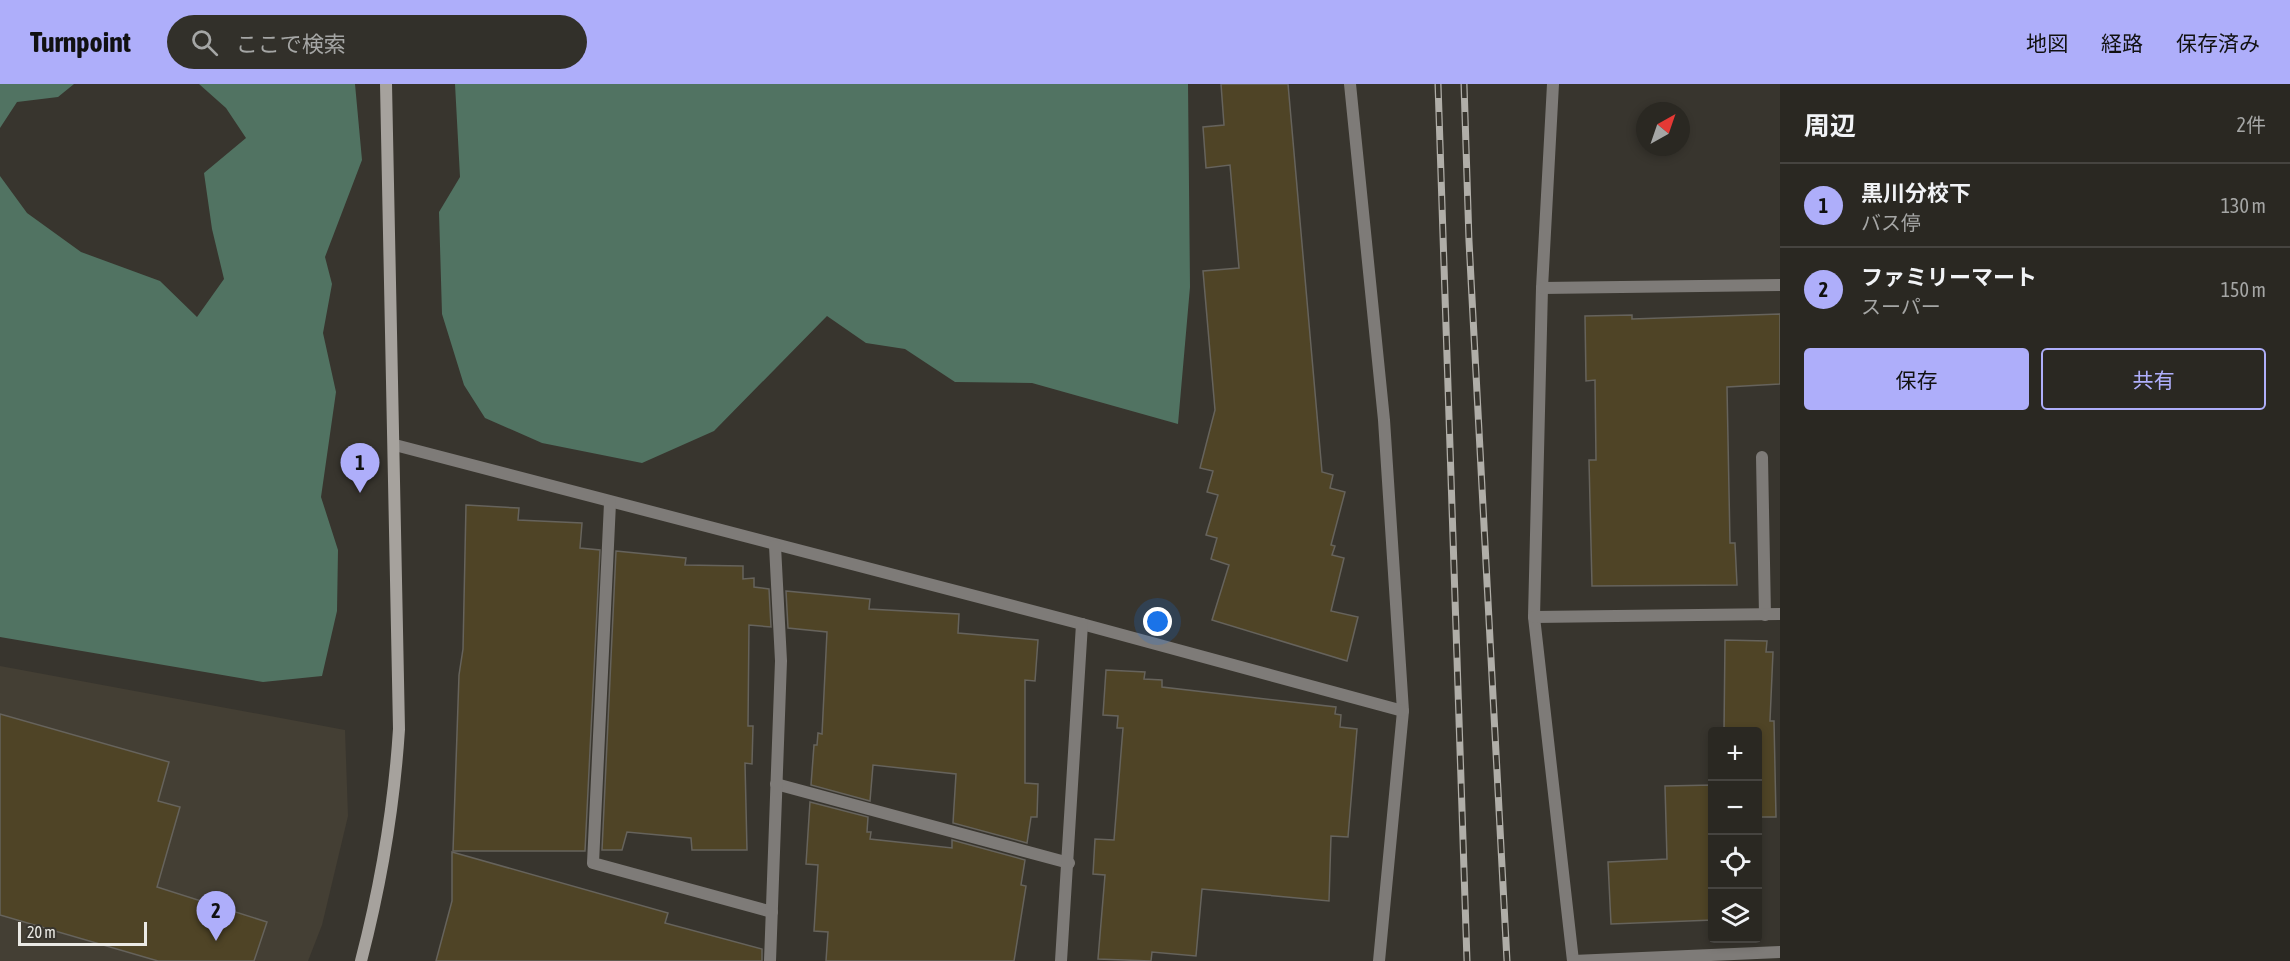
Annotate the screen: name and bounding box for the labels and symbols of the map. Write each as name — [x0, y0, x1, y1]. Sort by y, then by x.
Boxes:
north arrow — [1636, 102, 1690, 156]
pin: 1 — [340, 444, 380, 493]
your location — [1143, 607, 1172, 636]
pin: 2 — [196, 892, 236, 941]
scale bar — [18, 919, 147, 946]

